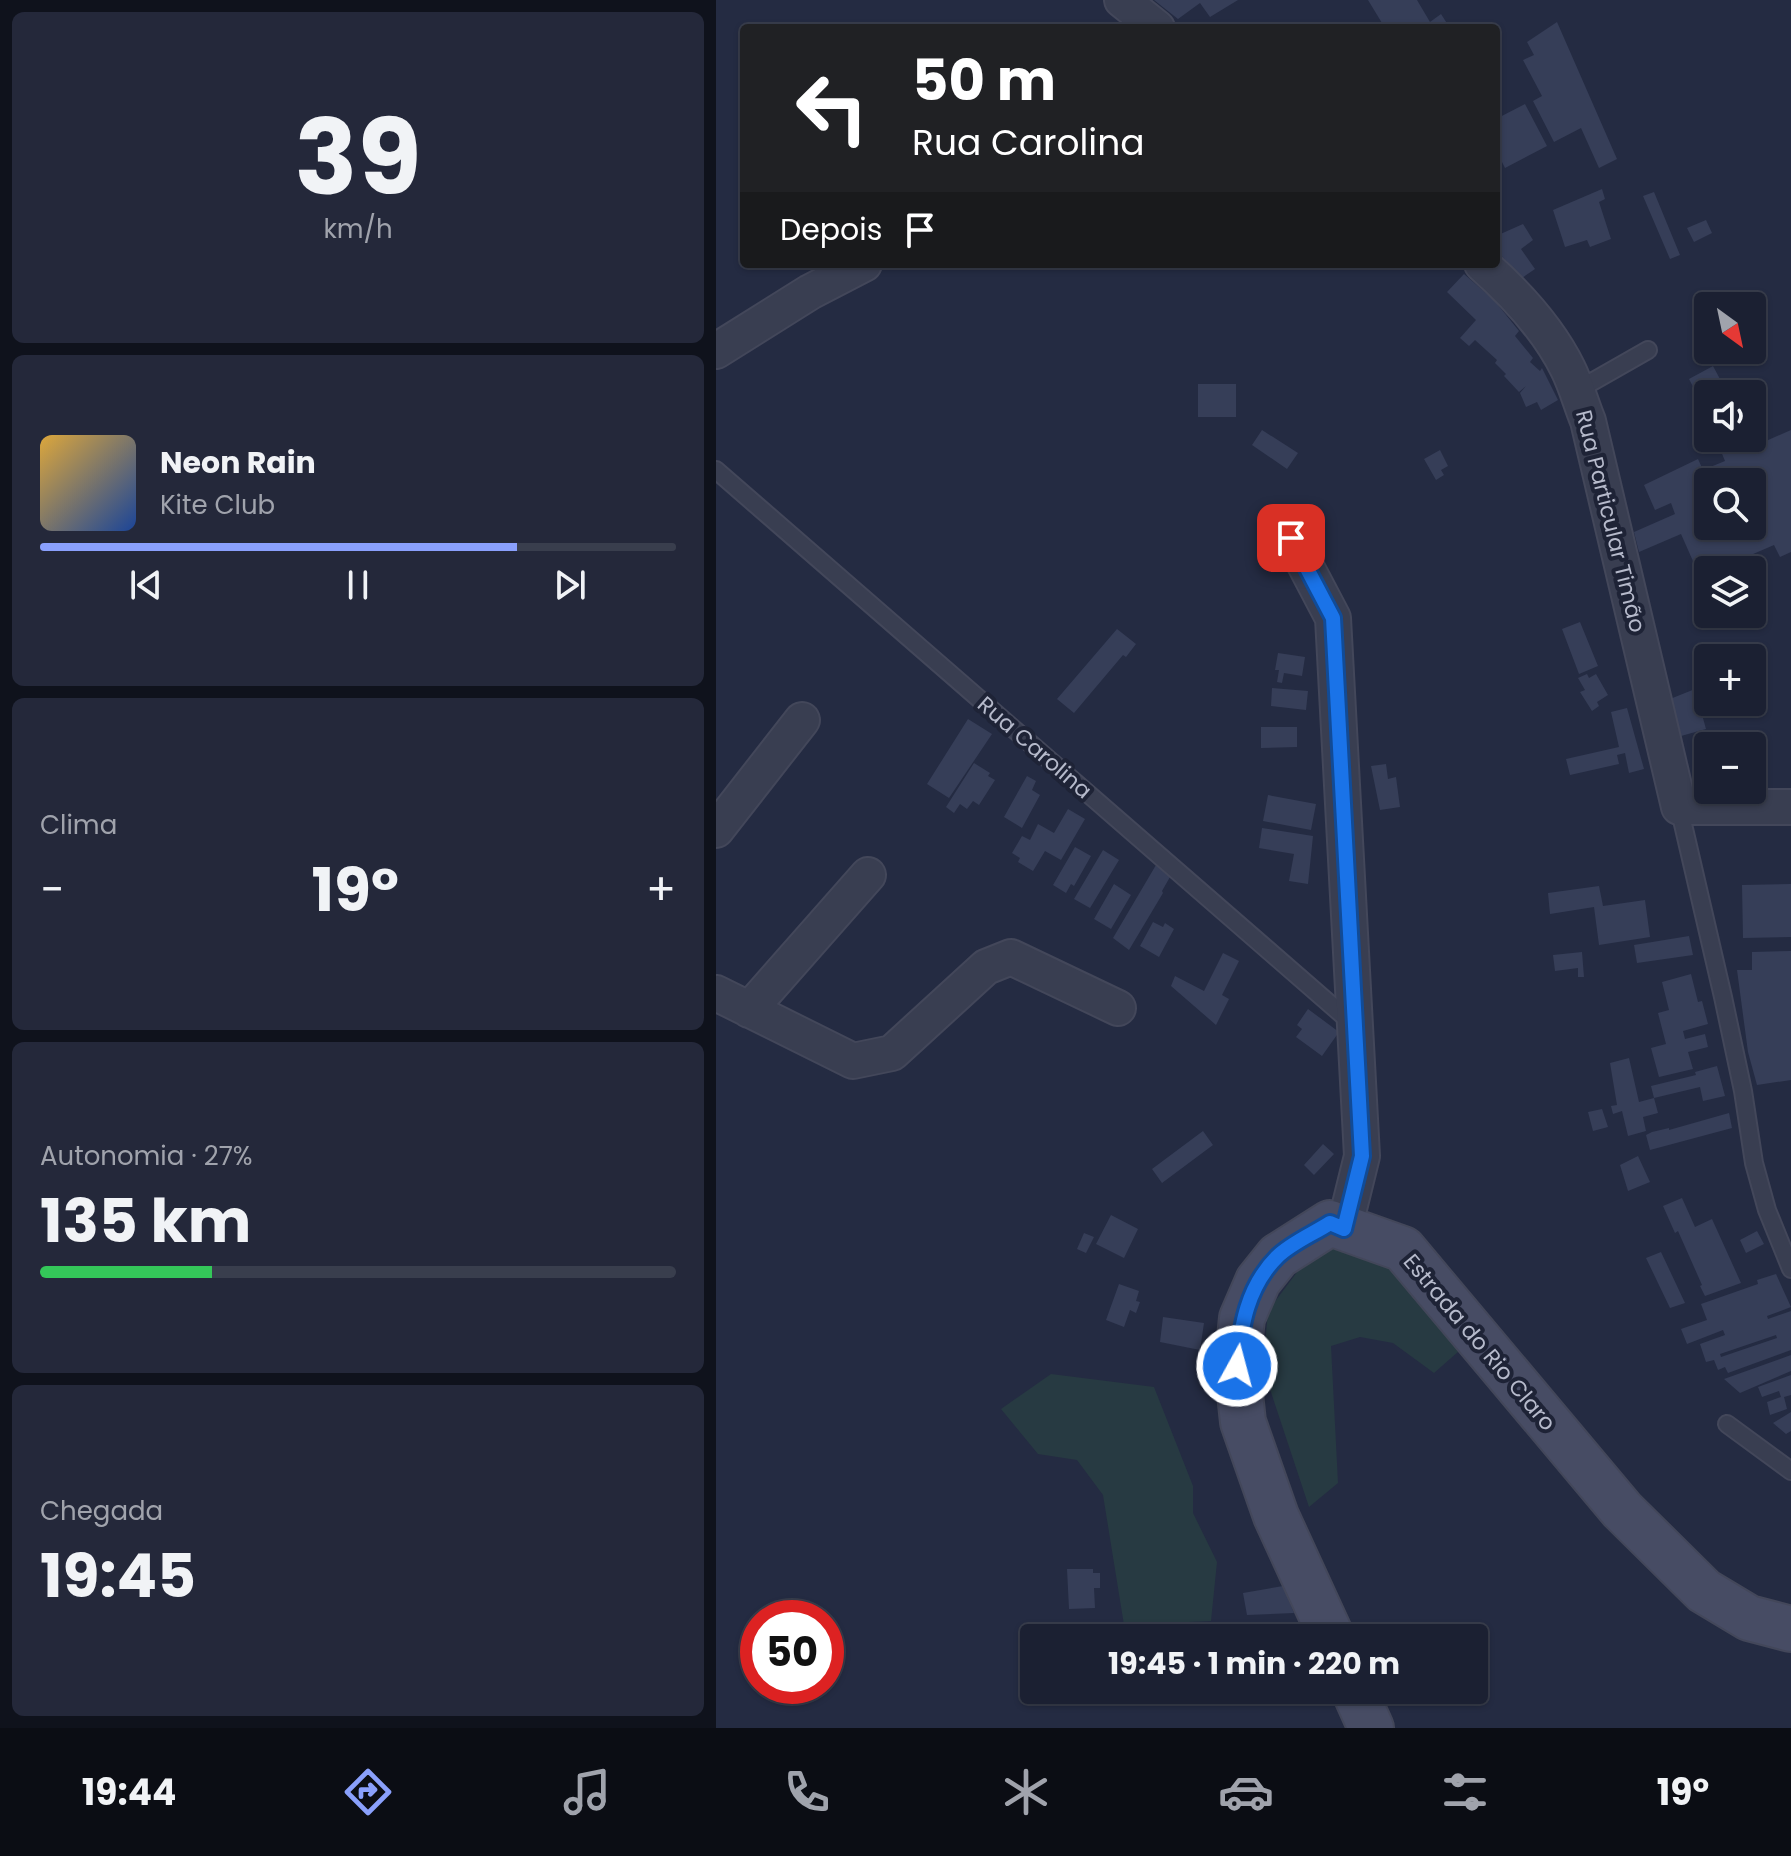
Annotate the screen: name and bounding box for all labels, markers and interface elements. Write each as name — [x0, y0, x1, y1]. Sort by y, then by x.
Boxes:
text: 50 m — [912, 41, 1056, 120]
icon: left — [780, 56, 884, 160]
text: 39 — [295, 85, 421, 230]
text: Rua Carolina — [912, 117, 1145, 168]
text: Depois — [780, 208, 882, 251]
icon: arrive — [898, 208, 942, 252]
text: km/h — [323, 211, 393, 247]
north arrow — [1694, 292, 1766, 364]
map controls — [1694, 292, 1766, 804]
button: sound — [1694, 380, 1766, 452]
street label: Rua Particular Timão — [1568, 407, 1653, 636]
text: Neon Rain — [160, 441, 316, 484]
button: search — [1694, 468, 1766, 540]
text: Kite Club — [160, 487, 275, 523]
pin — [1257, 504, 1325, 572]
icon: arrive — [1269, 516, 1313, 560]
button: layers — [1694, 556, 1766, 628]
icon: previous — [124, 563, 168, 607]
icon: pause — [336, 563, 380, 607]
icon: next — [548, 563, 592, 607]
button: + — [1694, 644, 1766, 716]
street label: Rua Carolina — [971, 689, 1098, 806]
button: − — [1694, 732, 1766, 804]
text: Clima — [40, 807, 117, 843]
text: 19° — [311, 848, 399, 932]
text: − — [40, 859, 64, 920]
text: + — [646, 859, 676, 920]
text: Autonomia · 27% — [40, 1138, 253, 1174]
text: 135 km — [40, 1179, 251, 1263]
street label: Estrada do Rio Claro — [1396, 1247, 1563, 1438]
position arrow — [1195, 1324, 1279, 1408]
text: Chegada — [40, 1493, 163, 1529]
text: 19:45 — [40, 1534, 196, 1618]
speed limit sign: 50 — [740, 1600, 844, 1704]
text: 19:45 · 1 min · 220 m — [1108, 1642, 1400, 1685]
icon: directions — [340, 1764, 396, 1820]
icon: music — [559, 1764, 615, 1820]
icon: phone — [779, 1764, 835, 1820]
icon: climate — [998, 1764, 1054, 1820]
icon: car — [1218, 1764, 1274, 1820]
icon: filters — [1437, 1764, 1493, 1820]
text: 19:44 — [82, 1767, 176, 1818]
text: 19° — [1657, 1767, 1709, 1818]

